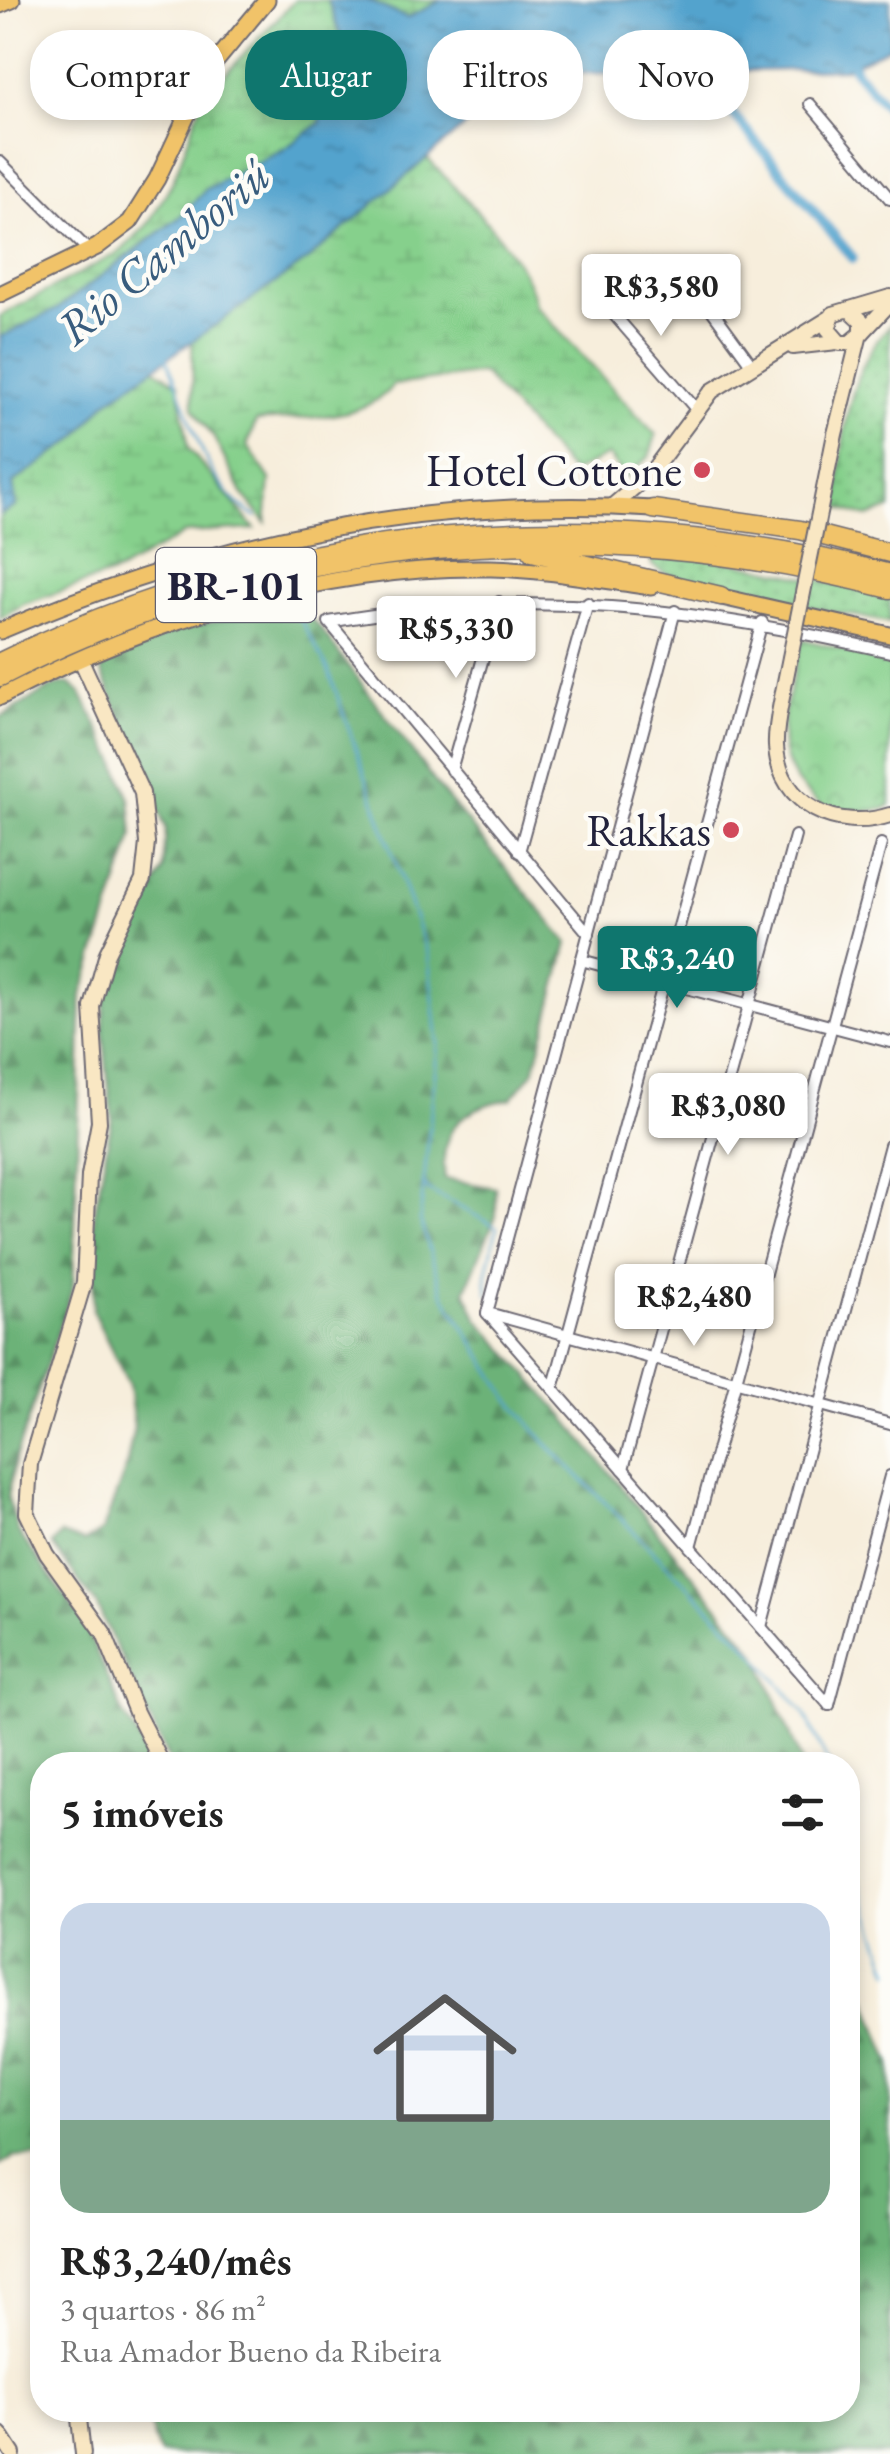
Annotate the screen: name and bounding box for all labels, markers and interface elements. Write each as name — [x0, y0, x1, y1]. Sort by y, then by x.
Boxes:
chip: Comprar — [30, 30, 225, 120]
chip: Alugar — [245, 30, 407, 120]
chip: Filtros — [427, 30, 583, 120]
chip: Novo — [603, 30, 749, 120]
water label: Rio Camboriú — [43, 144, 283, 358]
pin: R$3,580 — [569, 254, 753, 339]
text: R$3,580 — [604, 265, 718, 307]
place label: Hotel Cottone — [426, 441, 682, 499]
marker: Hotel Cottone — [691, 459, 713, 481]
road number: BR-101 — [156, 548, 316, 622]
pin: R$5,330 — [364, 596, 548, 681]
text: R$5,330 — [399, 607, 513, 649]
place label: Rakkas — [586, 801, 711, 859]
marker: Rakkas — [720, 819, 742, 841]
pin: R$3,240 — [585, 926, 769, 1011]
text: R$3,240 — [620, 937, 734, 979]
pin: R$3,080 — [636, 1073, 820, 1158]
text: R$3,080 — [671, 1084, 785, 1126]
pin: R$2,480 — [602, 1264, 786, 1349]
text: R$2,480 — [637, 1275, 751, 1317]
text: 5 imóveis — [60, 1785, 224, 1840]
icon: filters — [775, 1785, 830, 1840]
icon: home — [355, 1968, 535, 2148]
text: R$3,240/mês — [60, 2233, 292, 2288]
text: 3 quartos · 86 m² — [60, 2288, 266, 2330]
text: Rua Amador Bueno da Ribeira — [60, 2330, 441, 2372]

